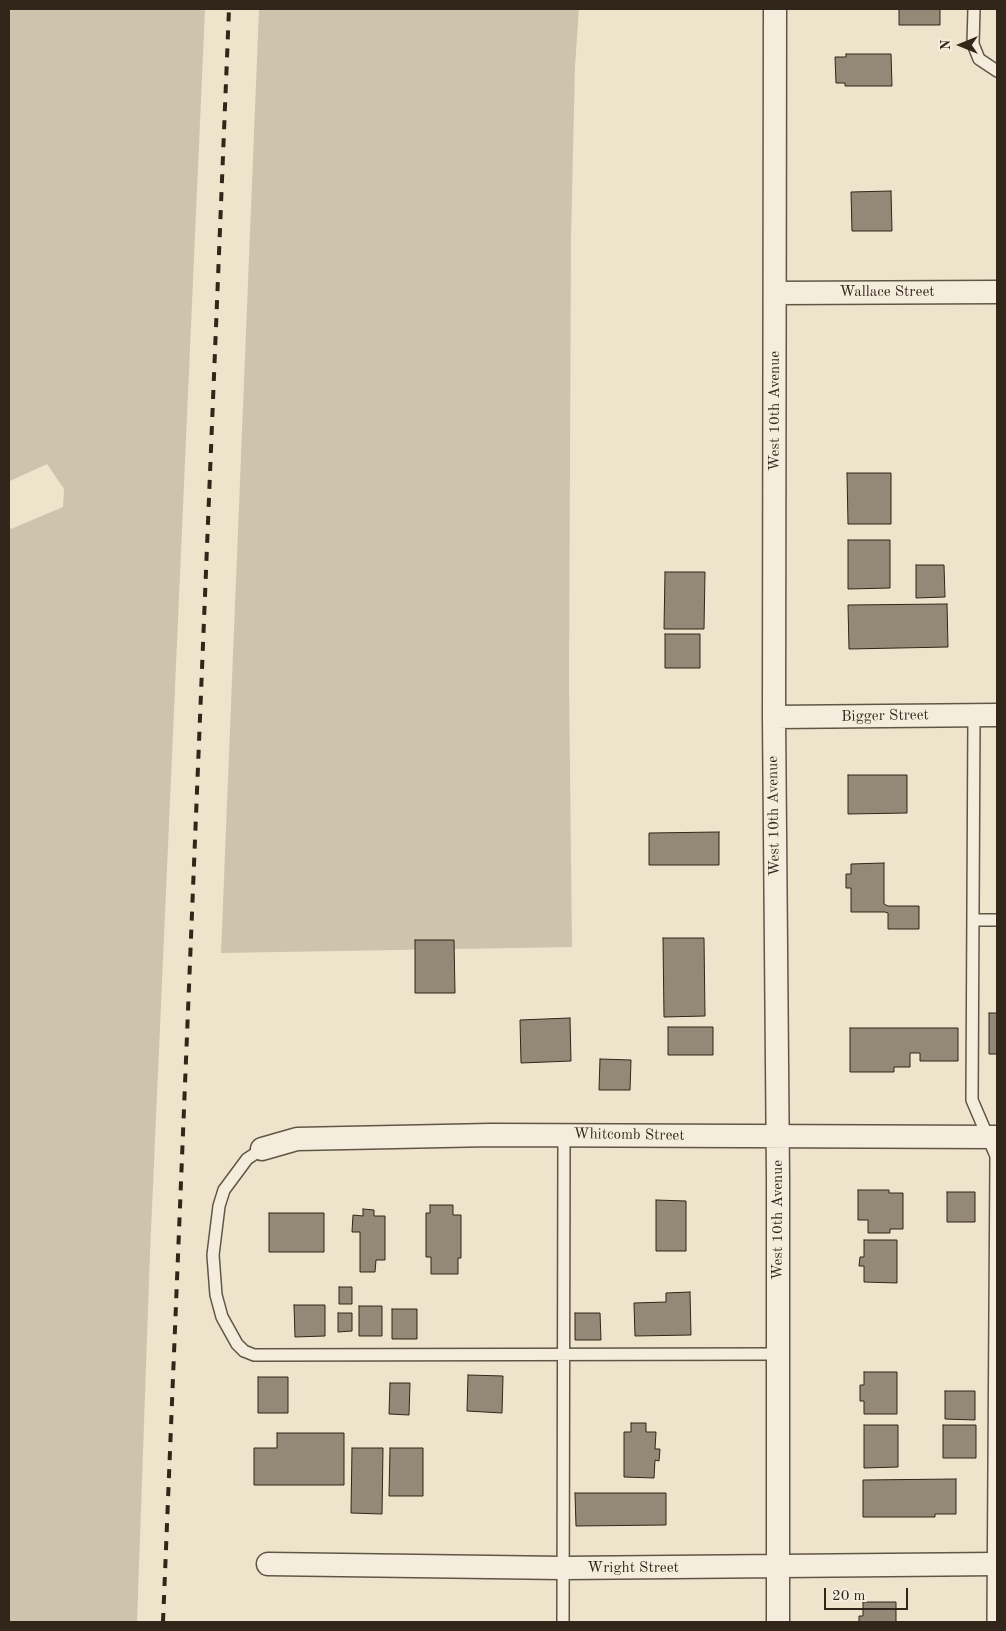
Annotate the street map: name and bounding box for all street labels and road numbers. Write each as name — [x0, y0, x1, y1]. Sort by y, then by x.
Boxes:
street label: Wallace Street — [839, 283, 935, 301]
street label: West 10th Avenue — [766, 351, 784, 471]
street label: Bigger Street — [841, 706, 929, 726]
street label: West 10th Avenue — [764, 756, 784, 876]
street label: Whitcomb Street — [573, 1125, 685, 1145]
street label: West 10th Avenue — [769, 1160, 787, 1280]
street label: Wright Street — [587, 1559, 679, 1577]

